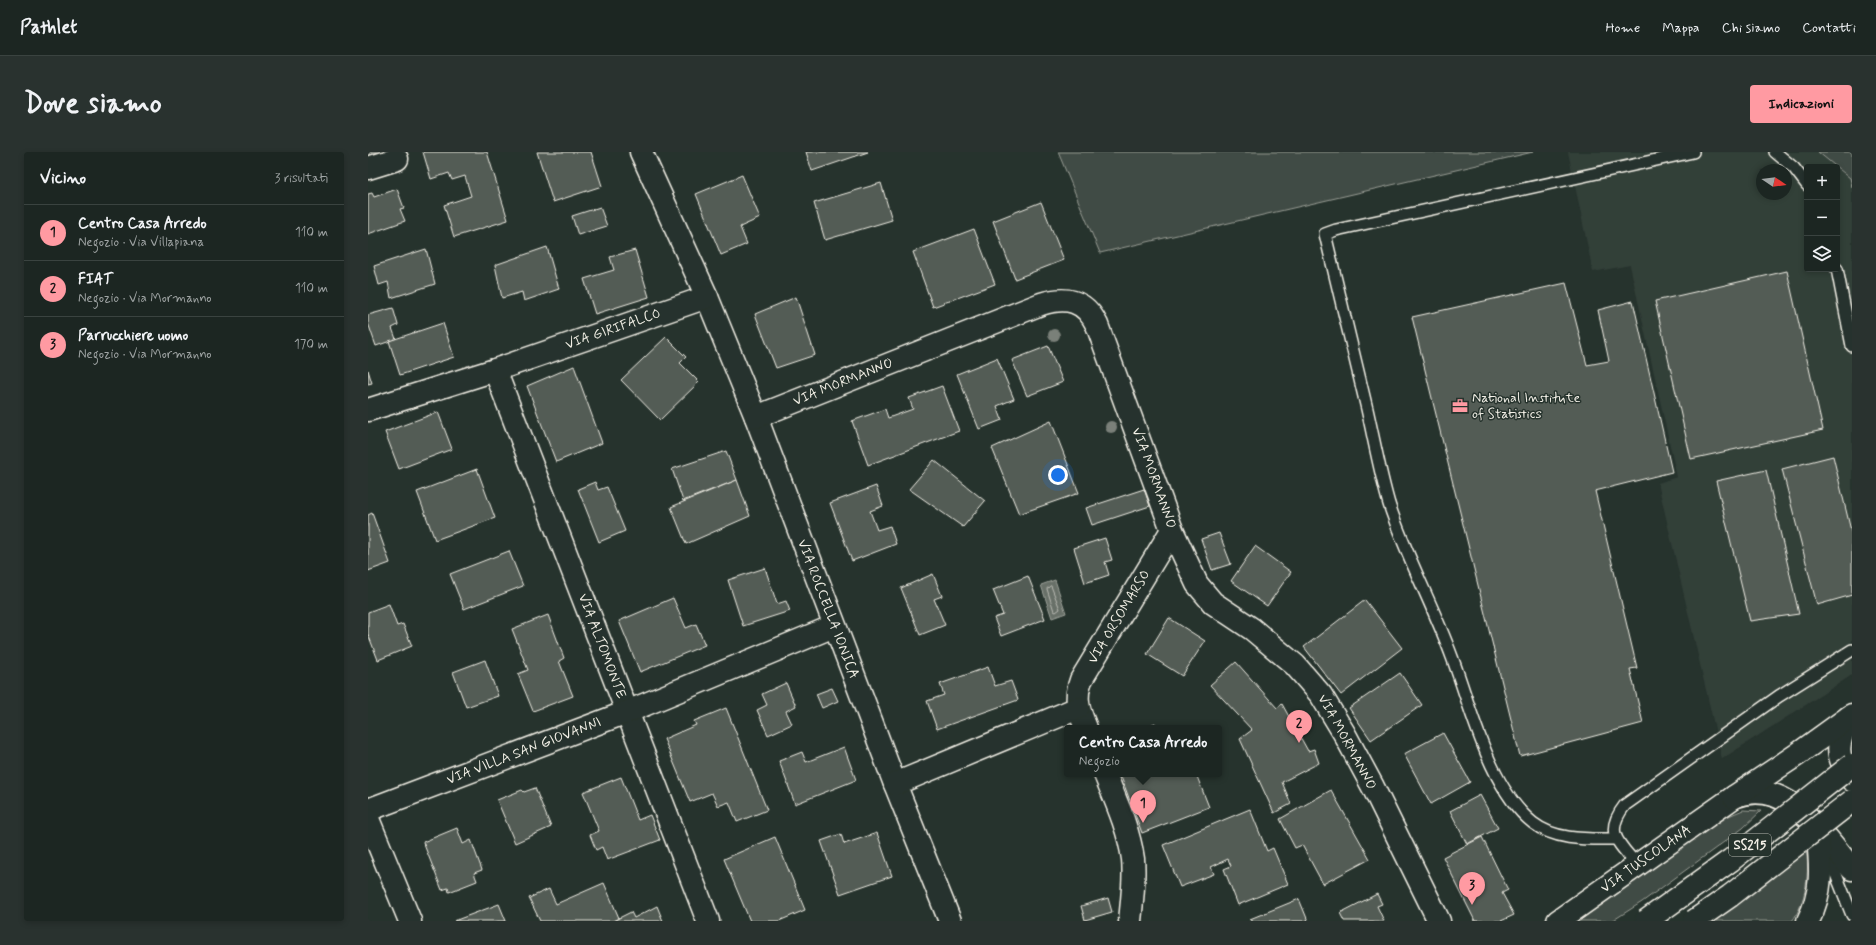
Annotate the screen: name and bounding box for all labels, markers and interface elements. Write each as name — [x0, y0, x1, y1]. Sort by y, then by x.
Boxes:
text: Pathlet — [20, 15, 77, 40]
text: Home — [1605, 19, 1640, 37]
text: Mappa — [1662, 19, 1700, 37]
text: Chi siamo — [1722, 19, 1780, 37]
text: Contatti — [1802, 19, 1856, 37]
button: Indicazioni — [1750, 85, 1852, 123]
text: Dove siamo — [24, 86, 162, 123]
north arrow — [1756, 164, 1792, 200]
map controls — [1804, 164, 1840, 272]
button: + — [1804, 164, 1840, 200]
text: Vicino — [40, 167, 86, 189]
text: 3 risultati — [275, 170, 328, 187]
button: − — [1804, 200, 1840, 236]
text: Centro Casa Arredo — [78, 214, 207, 234]
text: 1 — [50, 224, 56, 241]
text: 110 m — [295, 224, 328, 241]
text: Negozio · Via Villapiana — [78, 234, 204, 251]
button: layers — [1804, 236, 1840, 272]
text: FIAT — [78, 270, 113, 290]
text: 2 — [50, 280, 56, 297]
text: 110 m — [295, 280, 328, 297]
text: Negozio · Via Mormanno — [78, 290, 212, 307]
street label: VIA GIRIFALCO — [563, 304, 663, 354]
text: Parrucchiere uomo — [78, 326, 188, 346]
text: 3 — [50, 336, 56, 353]
text: 170 m — [294, 336, 328, 353]
text: Negozio · Via Mormanno — [78, 346, 212, 363]
street label: VIA MORMANNO — [790, 354, 896, 410]
place label: National Institute of Statistics — [1472, 389, 1580, 423]
office icon: National Institute of Statistics — [1451, 397, 1469, 415]
street label: VIA MORMANNO — [1127, 425, 1181, 531]
your location — [1048, 465, 1068, 485]
street label: VIA ROCCELLA IONICA — [793, 537, 863, 681]
street label: VIA ORSOMARSO — [1084, 567, 1154, 667]
street label: VIA ALTOMONTE — [574, 591, 630, 701]
street label: VIA MORMANNO — [1313, 691, 1381, 793]
pin: 2 — [1286, 710, 1312, 743]
street label: VIA VILLA SAN GIOVANNI — [444, 713, 604, 789]
popup — [1064, 725, 1222, 777]
text: Centro Casa Arredo — [1079, 733, 1207, 753]
text: Negozio — [1079, 753, 1120, 770]
pin: 1 — [1130, 790, 1156, 823]
street label: VIA TUSCOLANA — [1597, 821, 1695, 897]
road number: SS215 — [1729, 834, 1771, 856]
pin: 3 — [1459, 872, 1485, 905]

